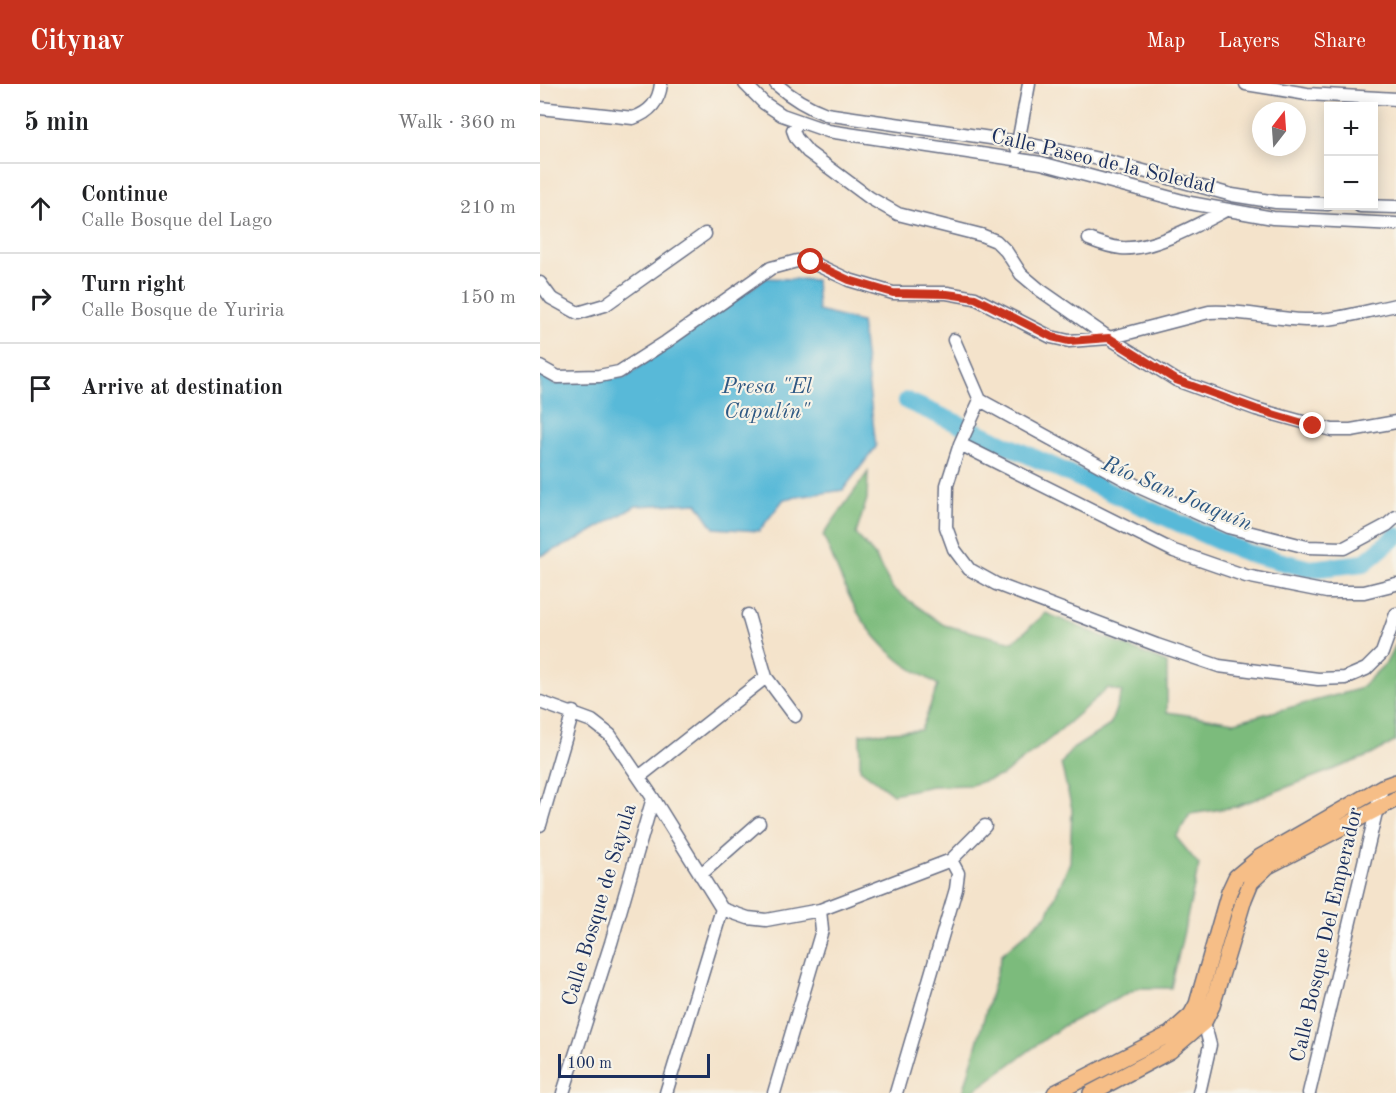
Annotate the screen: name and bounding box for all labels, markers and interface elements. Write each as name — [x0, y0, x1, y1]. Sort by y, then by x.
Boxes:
text: Citynav — [30, 28, 125, 56]
text: Map — [1146, 31, 1185, 52]
text: Layers — [1218, 31, 1280, 52]
text: Share — [1313, 31, 1366, 52]
north arrow — [1252, 102, 1306, 156]
map controls — [1324, 102, 1378, 210]
button: + — [1324, 102, 1378, 156]
text: 5 min — [24, 110, 89, 136]
text: Walk · 360 m — [397, 113, 516, 133]
street label: Calle Paseo de la Soledad — [989, 126, 1217, 198]
button: − — [1324, 156, 1378, 210]
text: Continue — [81, 184, 168, 206]
icon: ahead — [24, 192, 57, 225]
text: 210 m — [460, 198, 516, 218]
text: Calle Bosque del Lago — [81, 211, 272, 231]
route start — [797, 248, 823, 274]
text: Turn right — [81, 274, 185, 296]
icon: right — [24, 282, 57, 315]
text: 150 m — [460, 288, 516, 308]
text: Calle Bosque de Yuriria — [81, 301, 285, 321]
icon: arrive — [24, 372, 57, 405]
water label: Presa "El Capulín" — [721, 376, 813, 423]
text: Arrive at destination — [81, 377, 283, 399]
route end — [1299, 412, 1325, 438]
water label: Río San Joaquín — [1098, 452, 1256, 536]
street label: Calle Bosque de Sayula — [559, 801, 641, 1009]
street label: Calle Bosque Del Emperador — [1287, 805, 1367, 1064]
scale bar — [558, 1051, 710, 1078]
text: 100 m — [567, 1056, 612, 1072]

